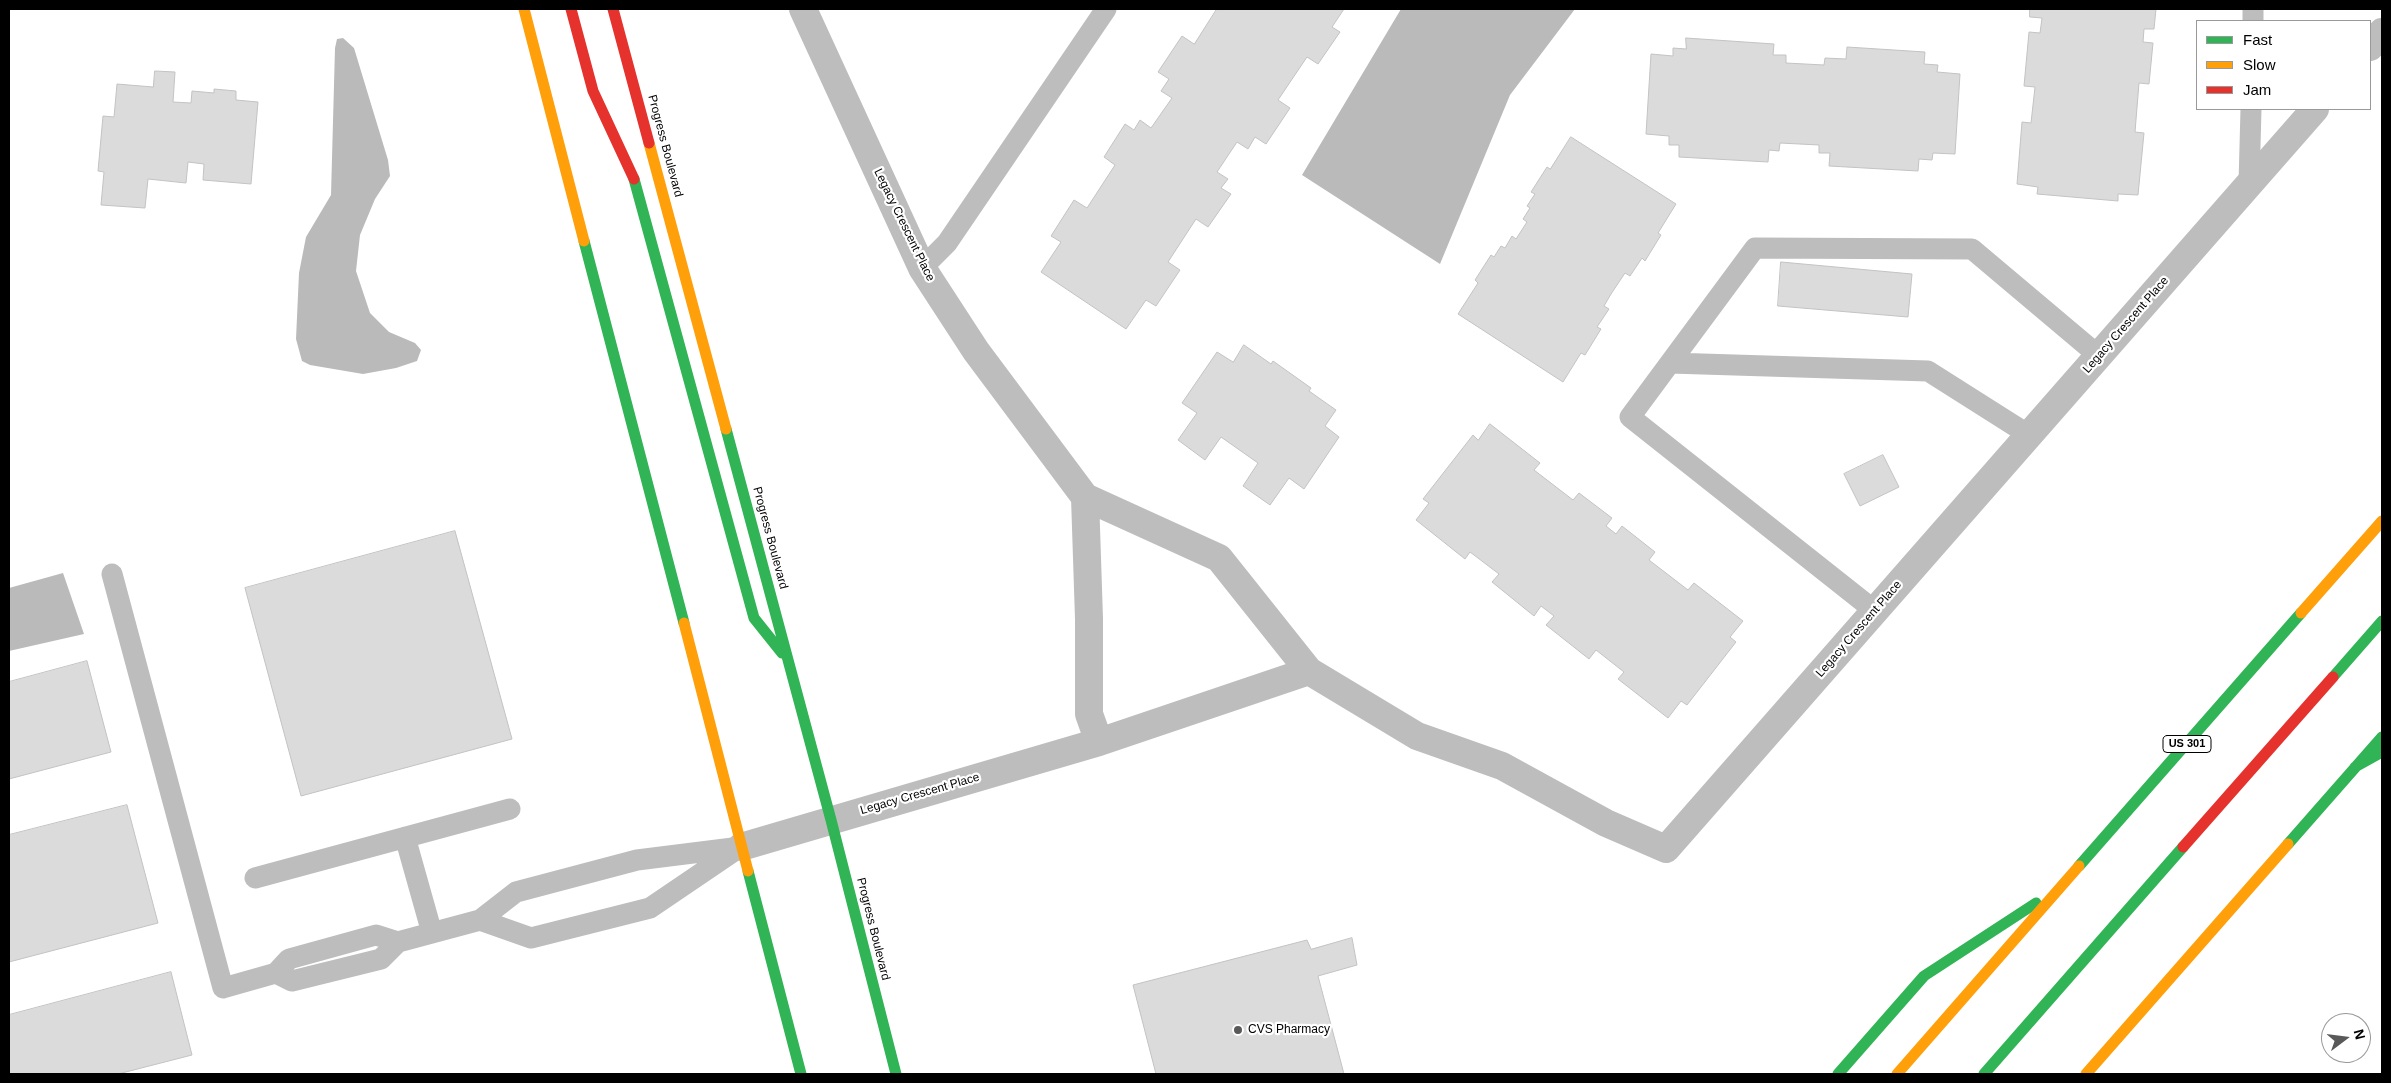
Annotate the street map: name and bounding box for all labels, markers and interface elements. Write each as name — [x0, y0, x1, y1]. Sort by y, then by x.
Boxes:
legend — [2196, 20, 2371, 110]
text: Fast — [2243, 31, 2272, 48]
text: Slow — [2243, 56, 2276, 73]
text: Jam — [2243, 81, 2271, 98]
street label: Progress Boulevard — [644, 93, 686, 199]
street label: Legacy Crescent Place — [870, 166, 938, 284]
street label: Legacy Crescent Place — [2080, 274, 2172, 376]
street label: Progress Boulevard — [749, 485, 791, 591]
street label: Legacy Crescent Place — [1813, 578, 1905, 680]
road number: US 301 — [2163, 736, 2211, 752]
street label: Legacy Crescent Place — [859, 770, 981, 818]
street label: Progress Boulevard — [853, 876, 893, 982]
north arrow — [2321, 1013, 2371, 1063]
place label: CVS Pharmacy — [1248, 1023, 1330, 1037]
marker: CVS Pharmacy — [1232, 1024, 1244, 1036]
text: N — [2350, 1027, 2369, 1041]

